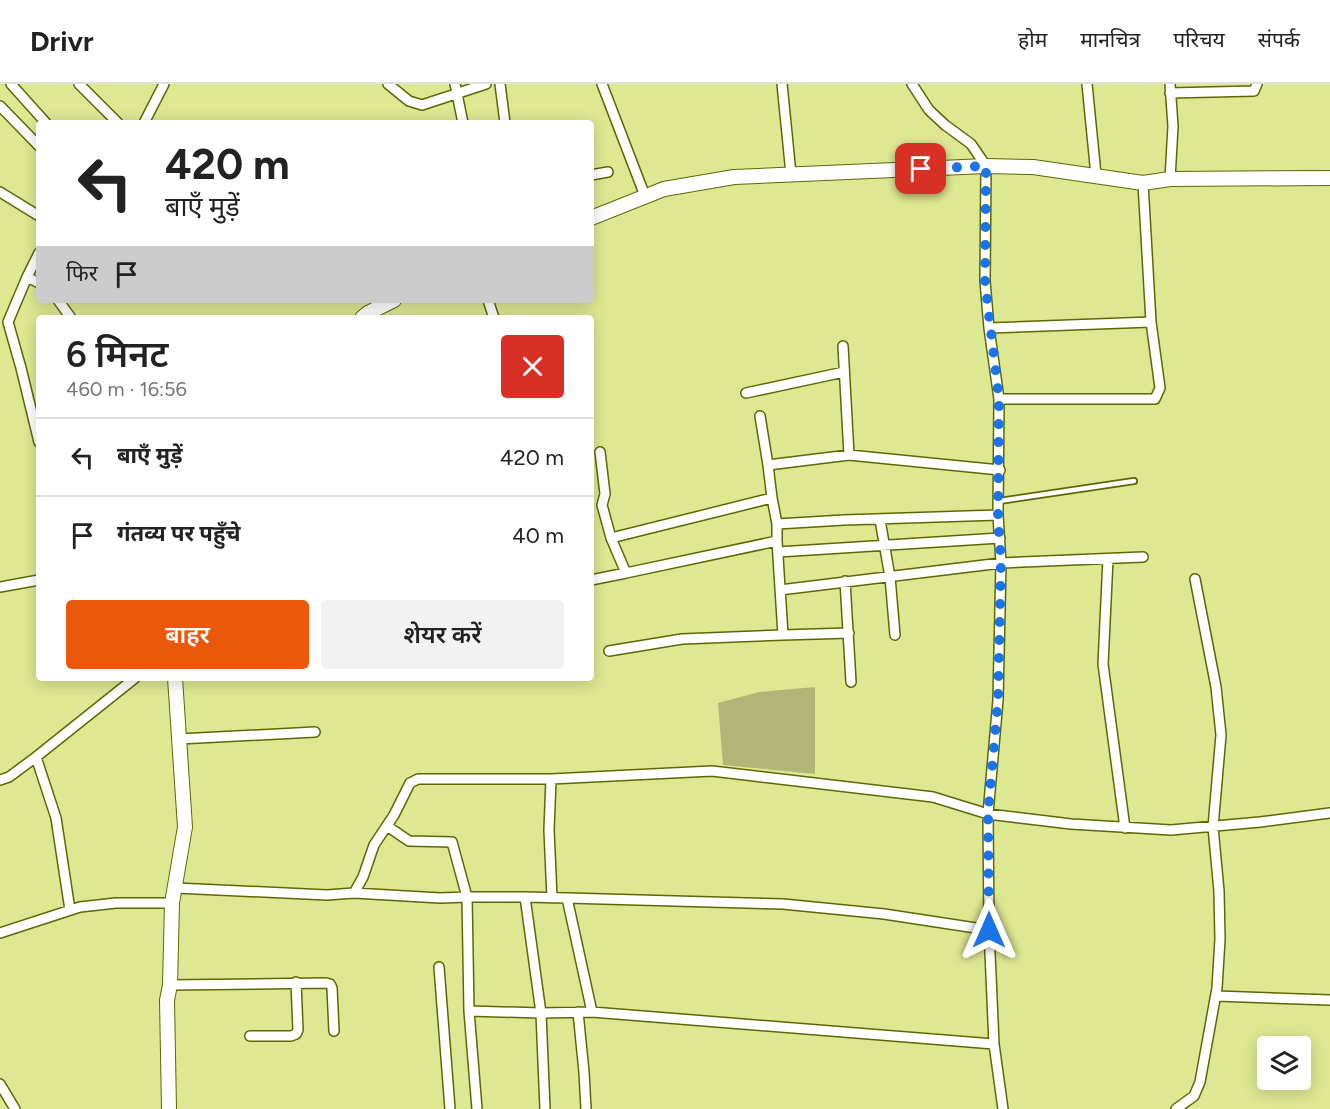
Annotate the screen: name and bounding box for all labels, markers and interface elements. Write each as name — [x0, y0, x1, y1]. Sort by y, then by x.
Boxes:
text: Drivr — [30, 24, 94, 58]
text: होम — [1018, 27, 1047, 52]
text: मानचित्र — [1080, 27, 1140, 52]
text: परिचय — [1173, 27, 1225, 52]
text: संपर्क — [1258, 27, 1300, 52]
text: 420 m — [165, 139, 290, 190]
pin — [895, 143, 946, 194]
icon: left — [66, 144, 144, 222]
icon: arrive — [904, 152, 937, 185]
text: बाएँ मुड़ें — [165, 190, 240, 223]
icon: arrive — [110, 258, 143, 291]
text: फिर — [66, 260, 98, 287]
text: 6 मिनट — [66, 333, 168, 376]
button: close — [501, 335, 564, 398]
text: 460 m · 16:56 — [66, 377, 187, 401]
icon: left — [66, 441, 99, 474]
text: बाएँ मुड़ें — [117, 442, 183, 469]
text: 420 m — [500, 444, 564, 471]
icon: arrive — [66, 519, 99, 552]
text: गंतव्य पर पहुँचे — [117, 520, 241, 547]
text: 40 m — [512, 522, 564, 549]
button: बाहर — [66, 600, 309, 669]
button: शेयर करें — [321, 600, 564, 669]
position arrow — [957, 898, 1021, 962]
map controls — [1257, 1036, 1311, 1090]
button: layers — [1257, 1036, 1311, 1090]

